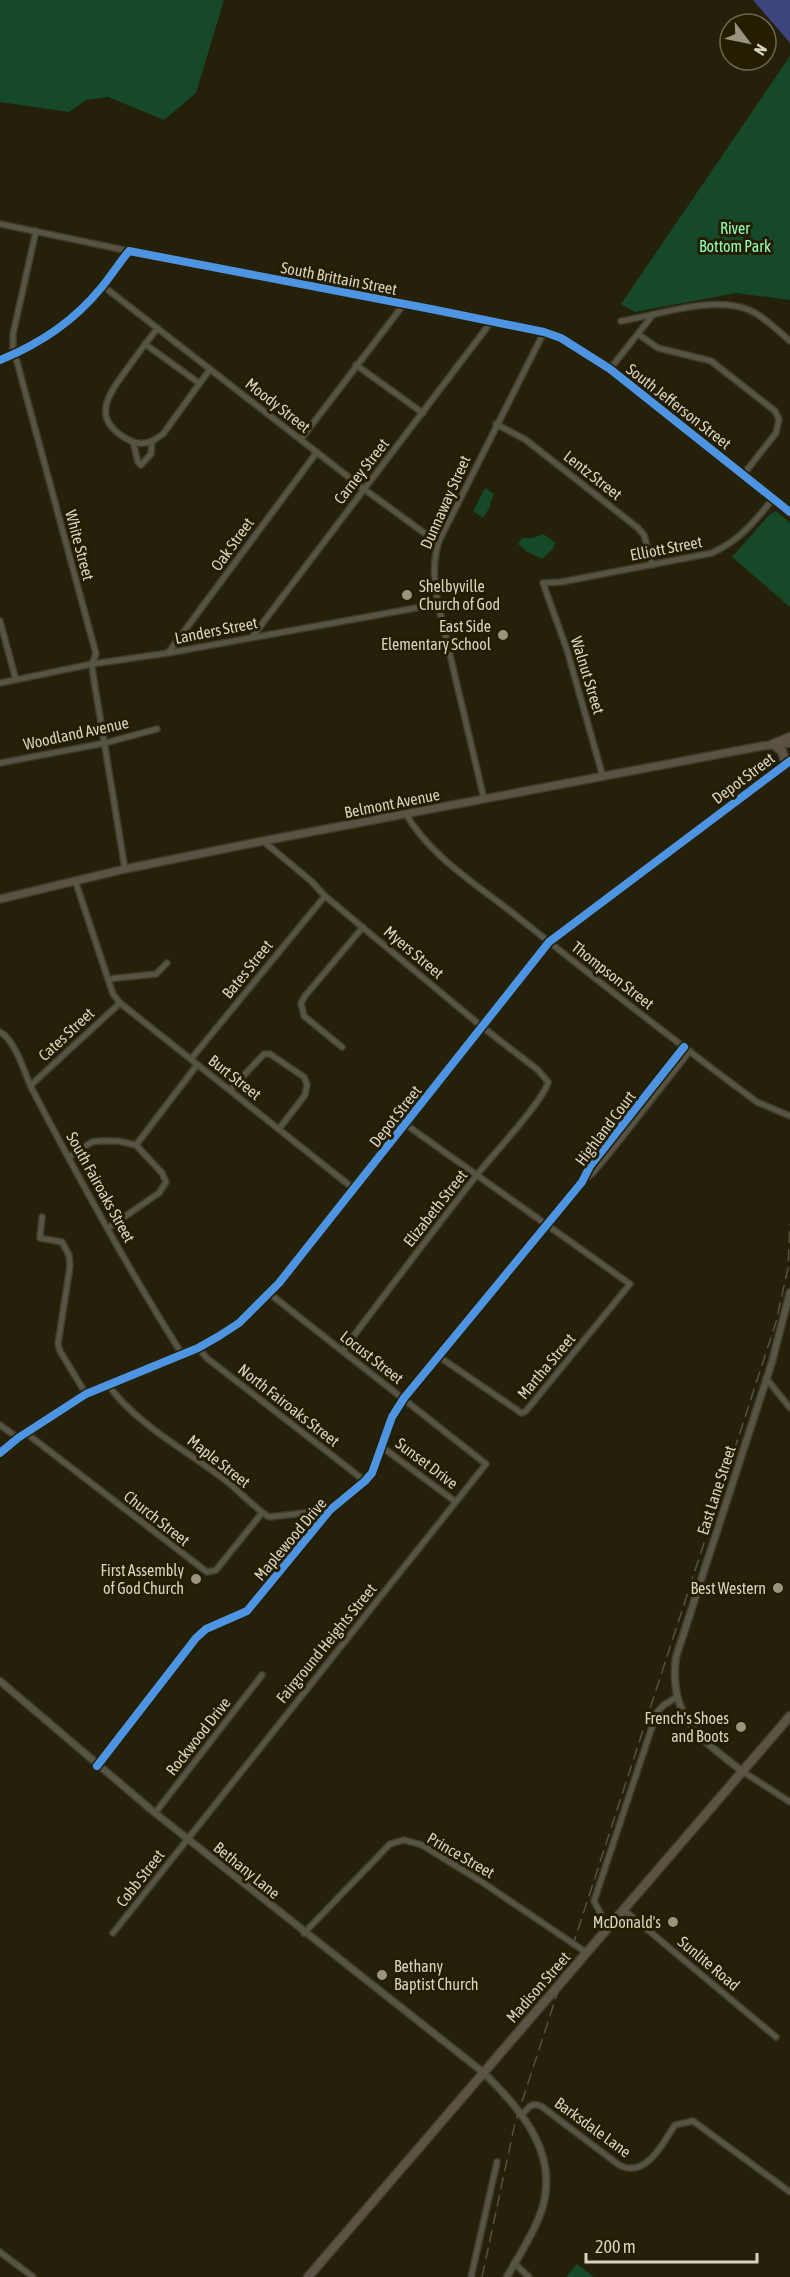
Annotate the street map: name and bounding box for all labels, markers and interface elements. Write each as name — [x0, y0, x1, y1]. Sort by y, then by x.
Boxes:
north arrow — [718, 12, 778, 72]
text: N — [751, 41, 771, 59]
park label: River Bottom Park — [699, 219, 771, 255]
street label: South Brittain Street — [279, 258, 399, 298]
street label: South Jefferson Street — [623, 360, 735, 453]
street label: Moody Street — [241, 374, 314, 437]
street label: Carney Street — [330, 434, 393, 508]
street label: Lentz Street — [560, 447, 626, 504]
street label: Dunnaway Street — [416, 452, 475, 552]
street label: White Street — [62, 508, 98, 582]
street label: Oak Street — [207, 514, 257, 574]
street label: Elliott Street — [628, 532, 704, 564]
place label: Shelbyville Church of God — [419, 577, 500, 613]
marker: Shelbyville Church of God — [400, 588, 414, 602]
street label: Landers Street — [173, 613, 259, 647]
place label: East Side Elementary School — [381, 617, 492, 654]
marker: East Side Elementary School — [496, 628, 510, 642]
street label: Walnut Street — [568, 634, 608, 716]
street label: Woodland Avenue — [22, 713, 130, 753]
street label: Depot Street — [708, 749, 779, 808]
street label: Belmont Avenue — [343, 785, 441, 821]
street label: Myers Street — [380, 922, 448, 983]
street label: Bates Street — [218, 936, 276, 1002]
street label: Thompson Street — [568, 937, 658, 1014]
street label: Cates Street — [35, 1004, 98, 1064]
street label: Burt Street — [205, 1051, 265, 1103]
street label: Depot Street — [365, 1081, 426, 1151]
street label: Highland Court — [571, 1087, 640, 1169]
street label: South Fairoaks Street — [63, 1129, 139, 1246]
street label: Elizabeth Street — [399, 1166, 471, 1250]
street label: Locust Street — [337, 1327, 407, 1387]
street label: Martha Street — [513, 1329, 579, 1402]
street label: North Fairoaks Street — [235, 1360, 343, 1450]
street label: Maple Street — [184, 1431, 254, 1492]
street label: Sunset Drive — [392, 1434, 462, 1492]
street label: East Lane Street — [693, 1443, 739, 1537]
street label: Church Street — [121, 1487, 194, 1549]
street label: Maplewood Drive — [250, 1494, 331, 1585]
place label: First Assembly of God Church — [101, 1561, 184, 1597]
marker: First Assembly of God Church — [189, 1572, 203, 1586]
street label: Fairground Heights Street — [272, 1579, 381, 1707]
place label: Best Western — [690, 1579, 766, 1597]
marker: Best Western — [771, 1581, 785, 1595]
street label: Rockwood Drive — [162, 1694, 234, 1778]
place label: French's Shoes and Boots — [644, 1709, 729, 1745]
marker: French's Shoes and Boots — [734, 1720, 748, 1734]
street label: Prince Street — [424, 1829, 498, 1882]
street label: Bethany Lane — [210, 1838, 284, 1903]
street label: Cobb Street — [112, 1846, 168, 1910]
place label: McDonald's — [593, 1913, 661, 1931]
marker: McDonald's — [666, 1915, 680, 1929]
street label: Sunlite Road — [675, 1932, 743, 1994]
street label: Madison Street — [502, 1948, 574, 2026]
place label: Bethany Baptist Church — [394, 1957, 478, 1994]
marker: Bethany Baptist Church — [375, 1968, 389, 1982]
street label: Barksdale Lane — [551, 2093, 635, 2161]
scale bar — [586, 2226, 757, 2264]
text: 200 m — [595, 2236, 636, 2257]

